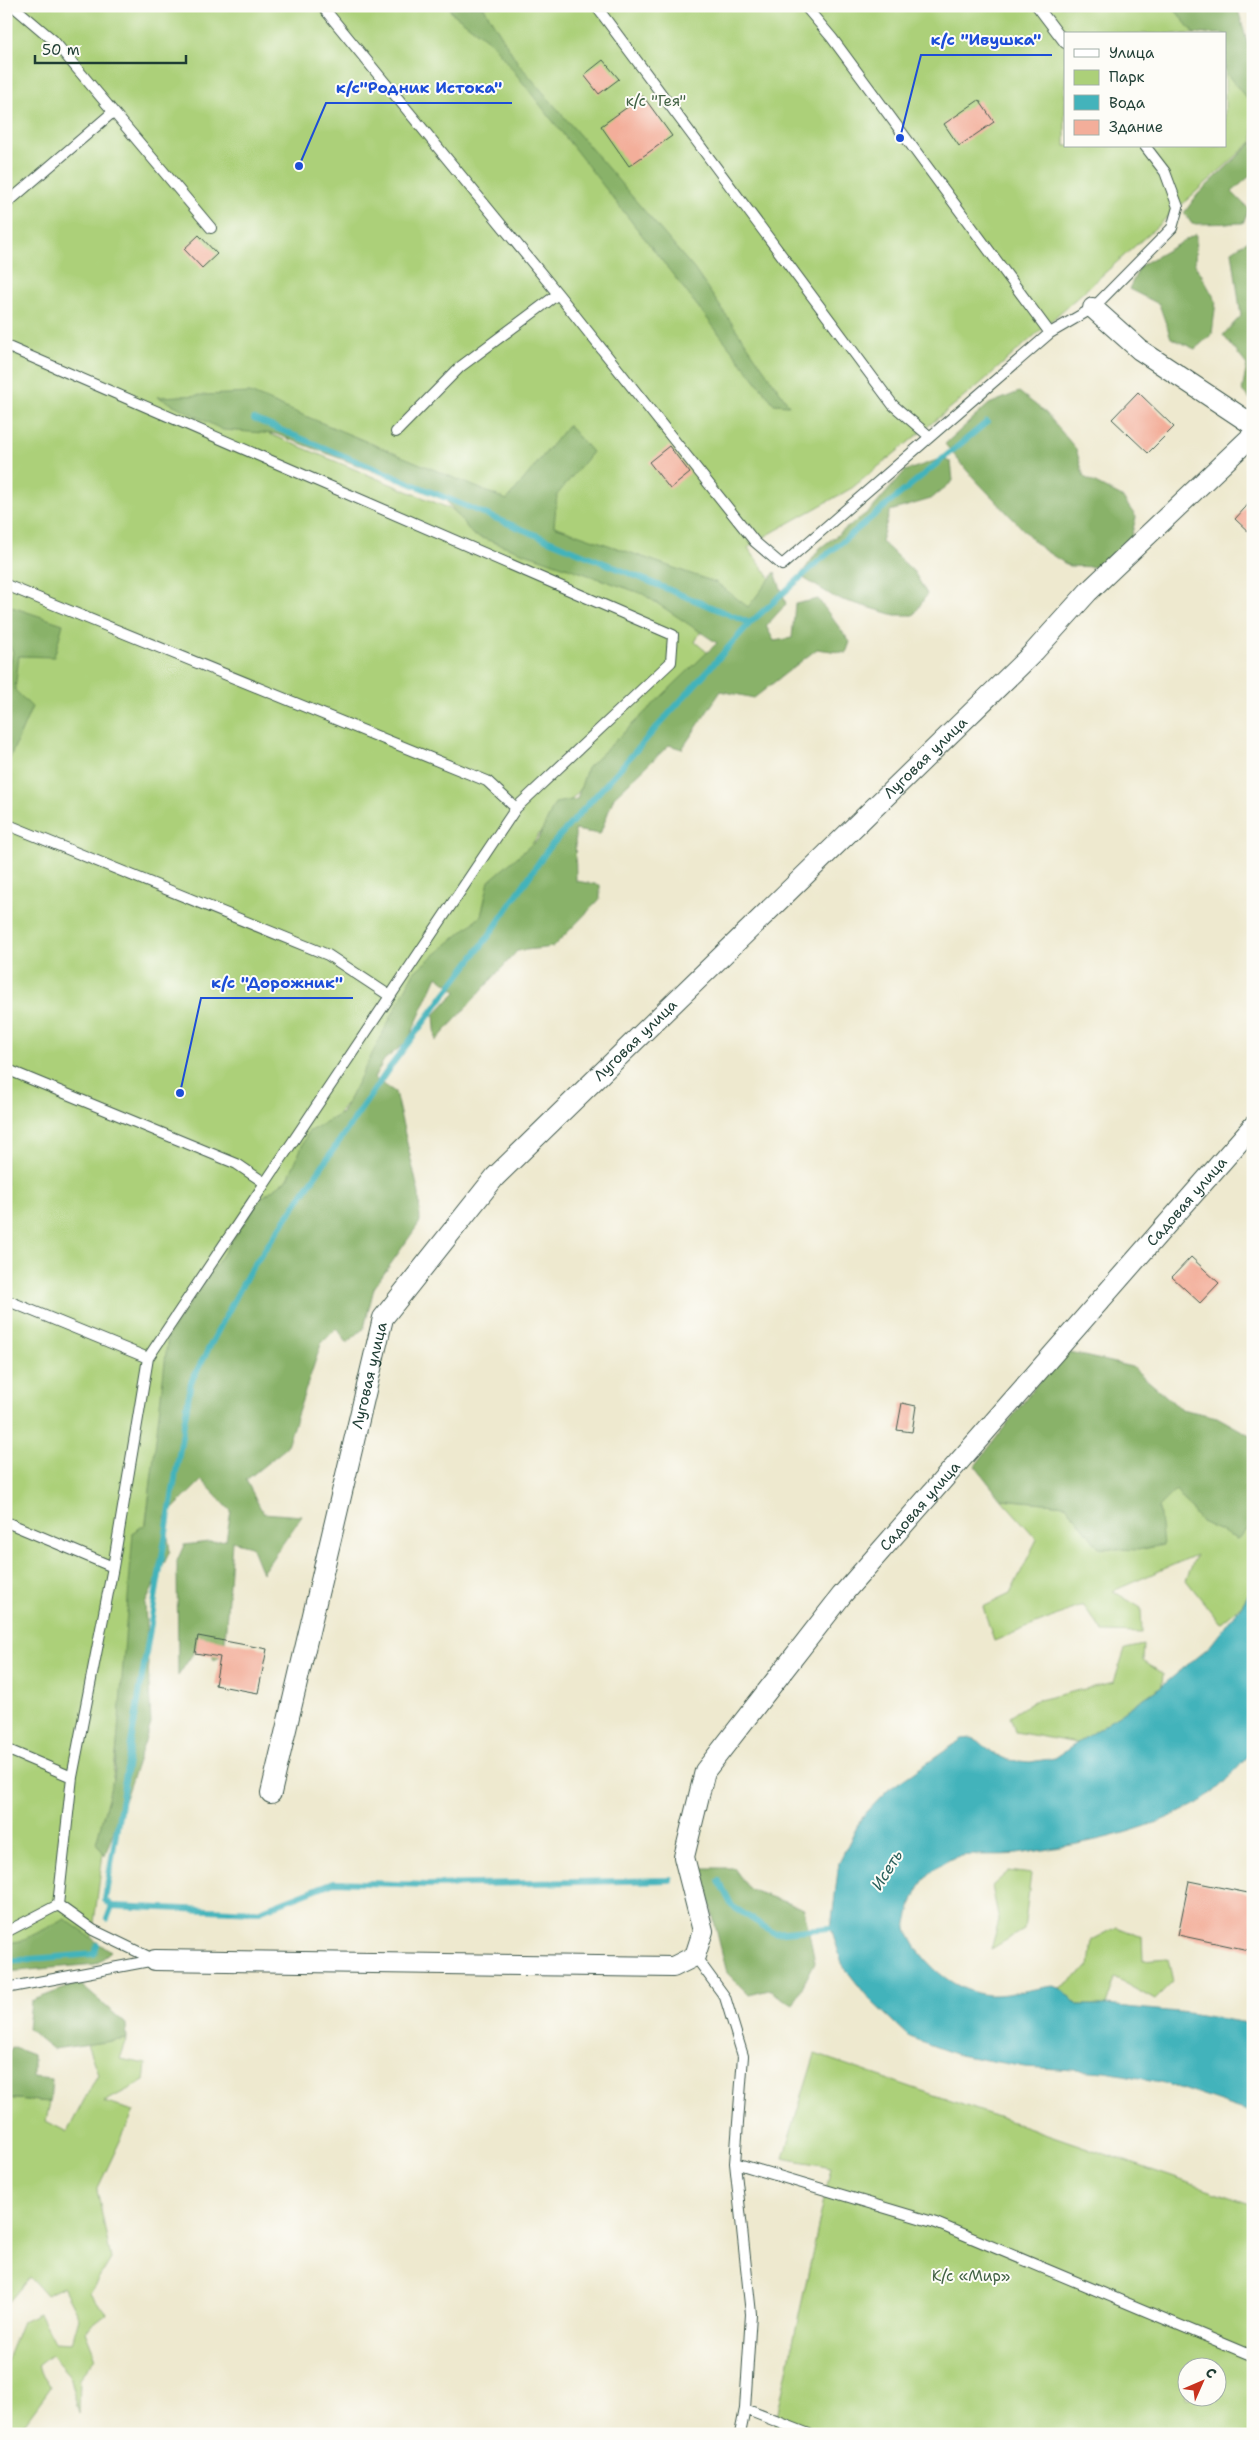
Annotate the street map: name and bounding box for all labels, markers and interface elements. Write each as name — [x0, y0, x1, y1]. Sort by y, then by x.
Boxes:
callout: к/с "Ивушка" — [921, 24, 1052, 55]
text: к/с "Ивушка" — [931, 29, 1041, 50]
scale bar — [35, 32, 186, 64]
legend — [1064, 32, 1226, 148]
text: 50 m — [42, 40, 80, 60]
text: Улица — [1109, 43, 1155, 63]
text: Парк — [1109, 67, 1145, 87]
callout: к/с"Родник Истока" — [326, 72, 512, 103]
text: к/с"Родник Истока" — [336, 77, 502, 98]
park label: к/с "Гея" — [626, 91, 686, 111]
text: Вода — [1109, 93, 1146, 113]
text: Здание — [1109, 117, 1163, 137]
street label: Луговая улица — [879, 712, 972, 803]
callout: к/с "Дорожник" — [201, 967, 353, 998]
text: к/с "Дорожник" — [211, 972, 343, 993]
street label: Луговая улица — [589, 995, 682, 1086]
street label: Садовая улица — [1142, 1152, 1232, 1251]
street label: Луговая улица — [347, 1319, 392, 1431]
street label: Садовая улица — [875, 1457, 965, 1555]
water label: Исеть — [866, 1846, 908, 1894]
park label: К/с «Мир» — [932, 2266, 1010, 2286]
north arrow — [1176, 2358, 1226, 2408]
text: С — [1202, 2363, 1221, 2382]

